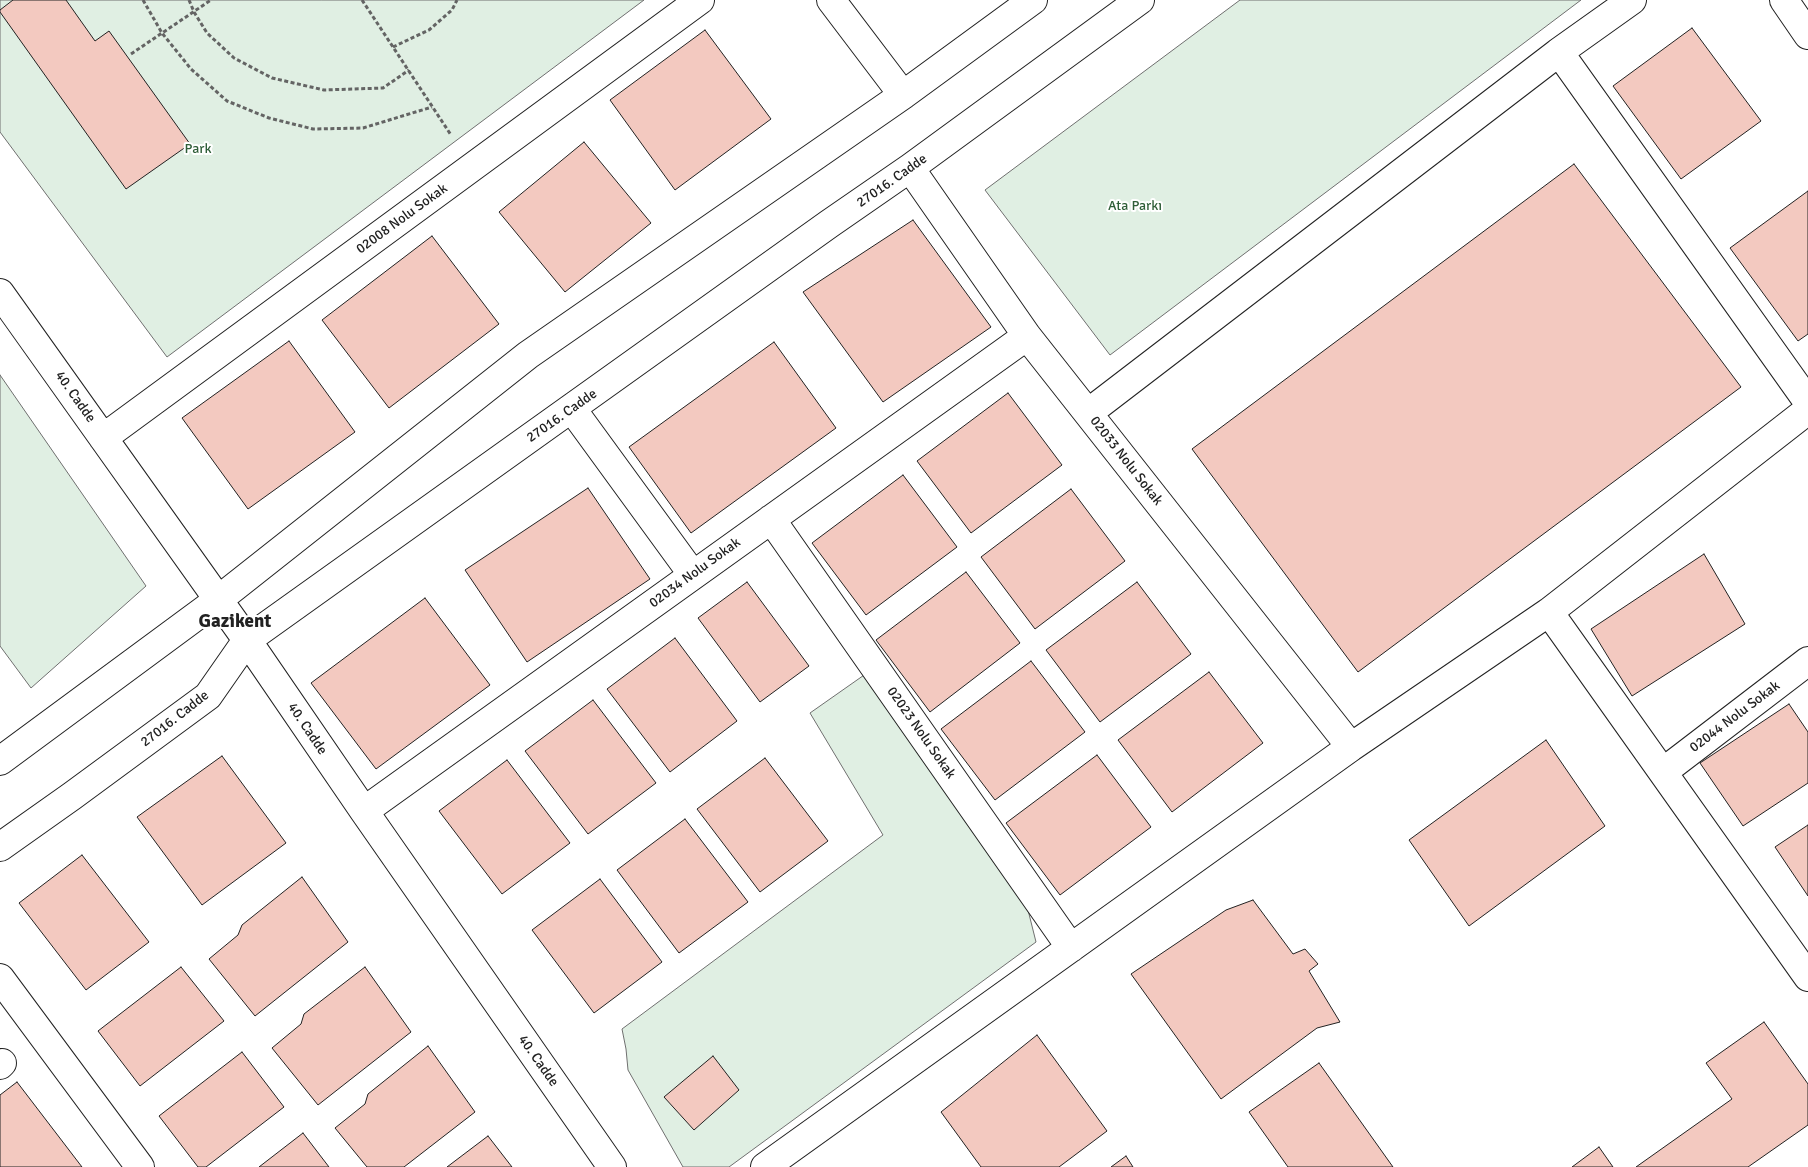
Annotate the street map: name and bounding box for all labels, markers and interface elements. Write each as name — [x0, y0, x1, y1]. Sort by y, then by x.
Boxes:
park label: Park — [185, 141, 211, 157]
street label: 27016. Cadde — [854, 151, 930, 211]
street label: 02008 Nolu Sokak — [353, 180, 451, 258]
park label: Ata Parkı — [1108, 198, 1162, 214]
street label: 40. Cadde — [51, 368, 99, 426]
street label: 27016. Cadde — [524, 386, 600, 446]
street label: 02033 Nolu Sokak — [1086, 413, 1166, 509]
street label: 02034 Nolu Sokak — [646, 534, 744, 612]
district label: Gazikent — [199, 611, 271, 633]
street label: 02044 Nolu Sokak — [1687, 678, 1783, 756]
street label: 02023 Nolu Sokak — [883, 684, 959, 782]
street label: 27016. Cadde — [138, 687, 212, 751]
street label: 40. Cadde — [284, 700, 330, 758]
street label: 40. Cadde — [514, 1032, 562, 1090]

